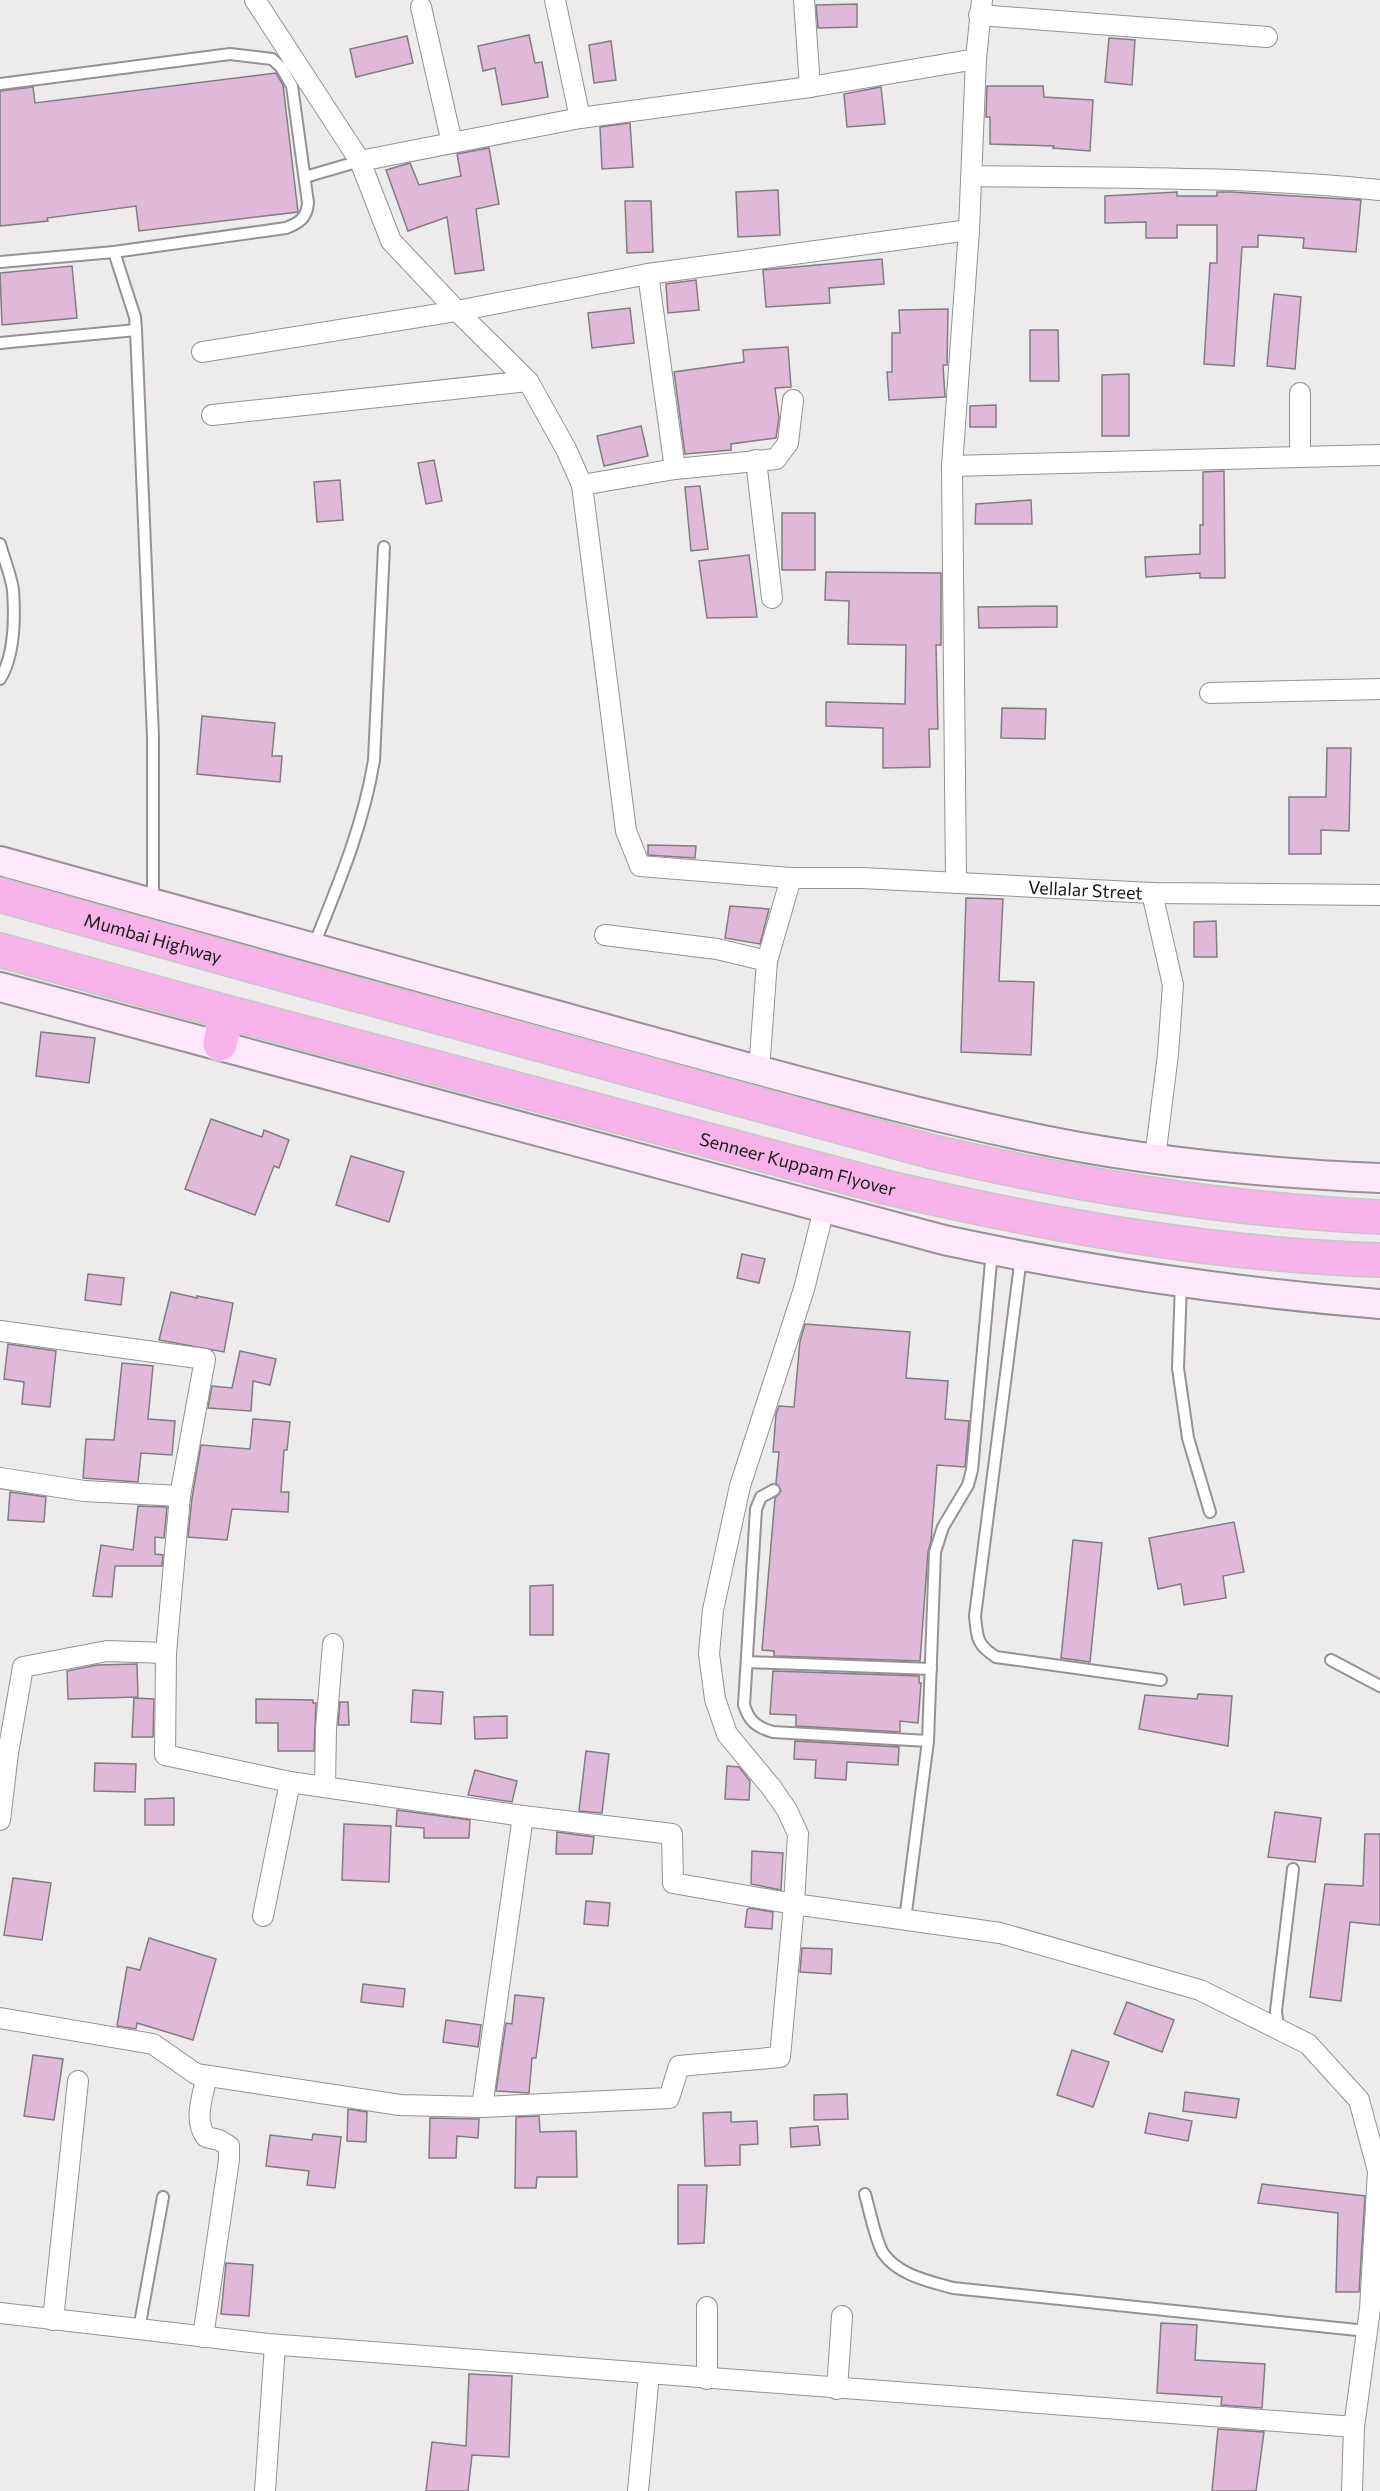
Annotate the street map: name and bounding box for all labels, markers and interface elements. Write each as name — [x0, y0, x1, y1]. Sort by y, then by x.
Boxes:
street label: Vellalar Street — [1028, 876, 1143, 904]
street label: Mumbai Highway — [82, 908, 224, 968]
street label: Senneer Kuppam Flyover — [697, 1127, 898, 1200]

